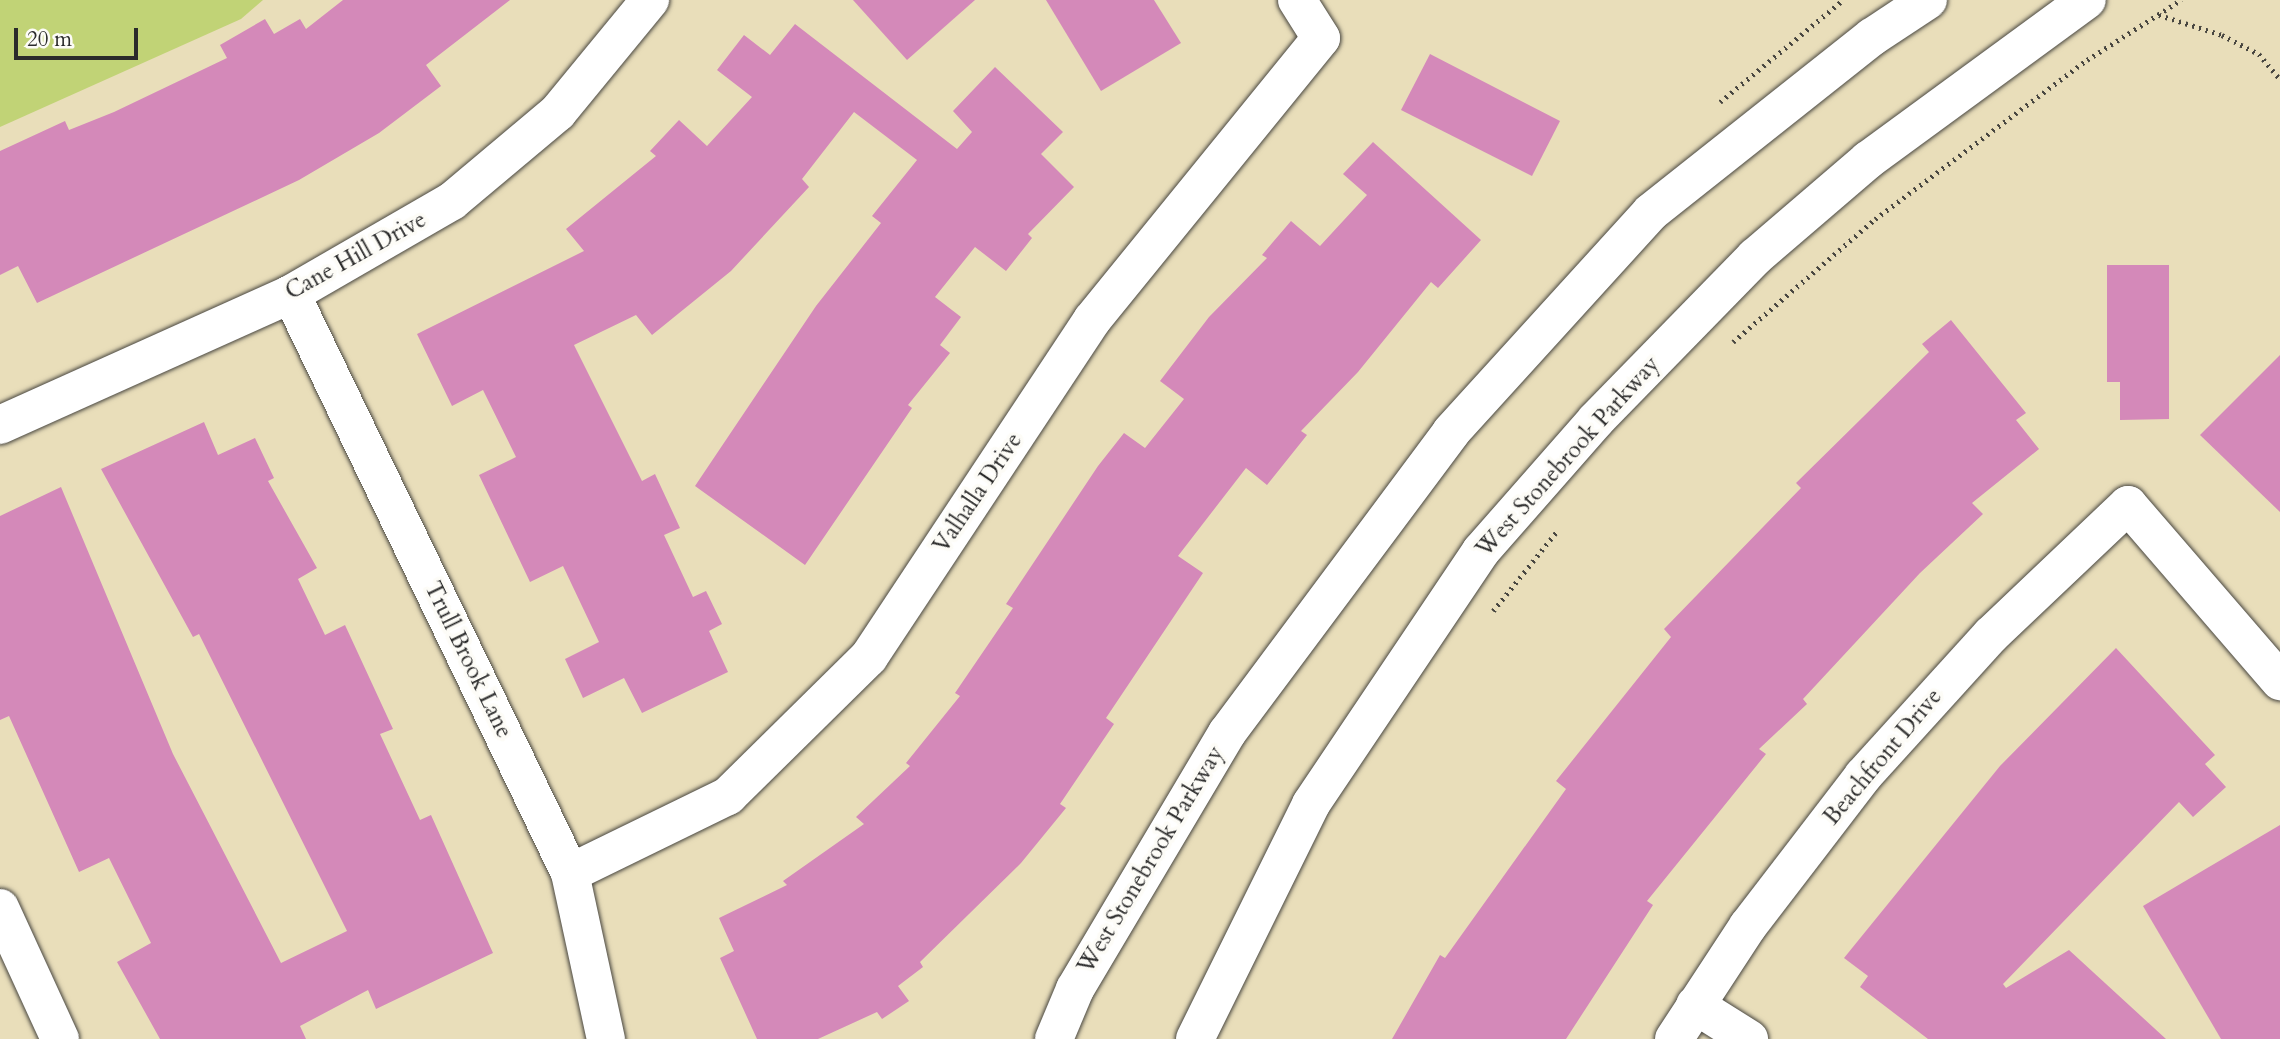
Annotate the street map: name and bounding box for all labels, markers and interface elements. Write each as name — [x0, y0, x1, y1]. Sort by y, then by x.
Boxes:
scale bar — [18, 14, 142, 58]
text: 20 m — [27, 25, 72, 54]
street label: Cane Hill Drive — [281, 206, 431, 306]
street label: West Stonebrook Parkway — [1471, 351, 1665, 563]
street label: Valhalla Drive — [928, 428, 1028, 558]
street label: Trull Brook Lane — [418, 577, 518, 743]
street label: Beachfront Drive — [1818, 683, 1948, 831]
street label: West Stonebrook Parkway — [1072, 741, 1230, 979]

